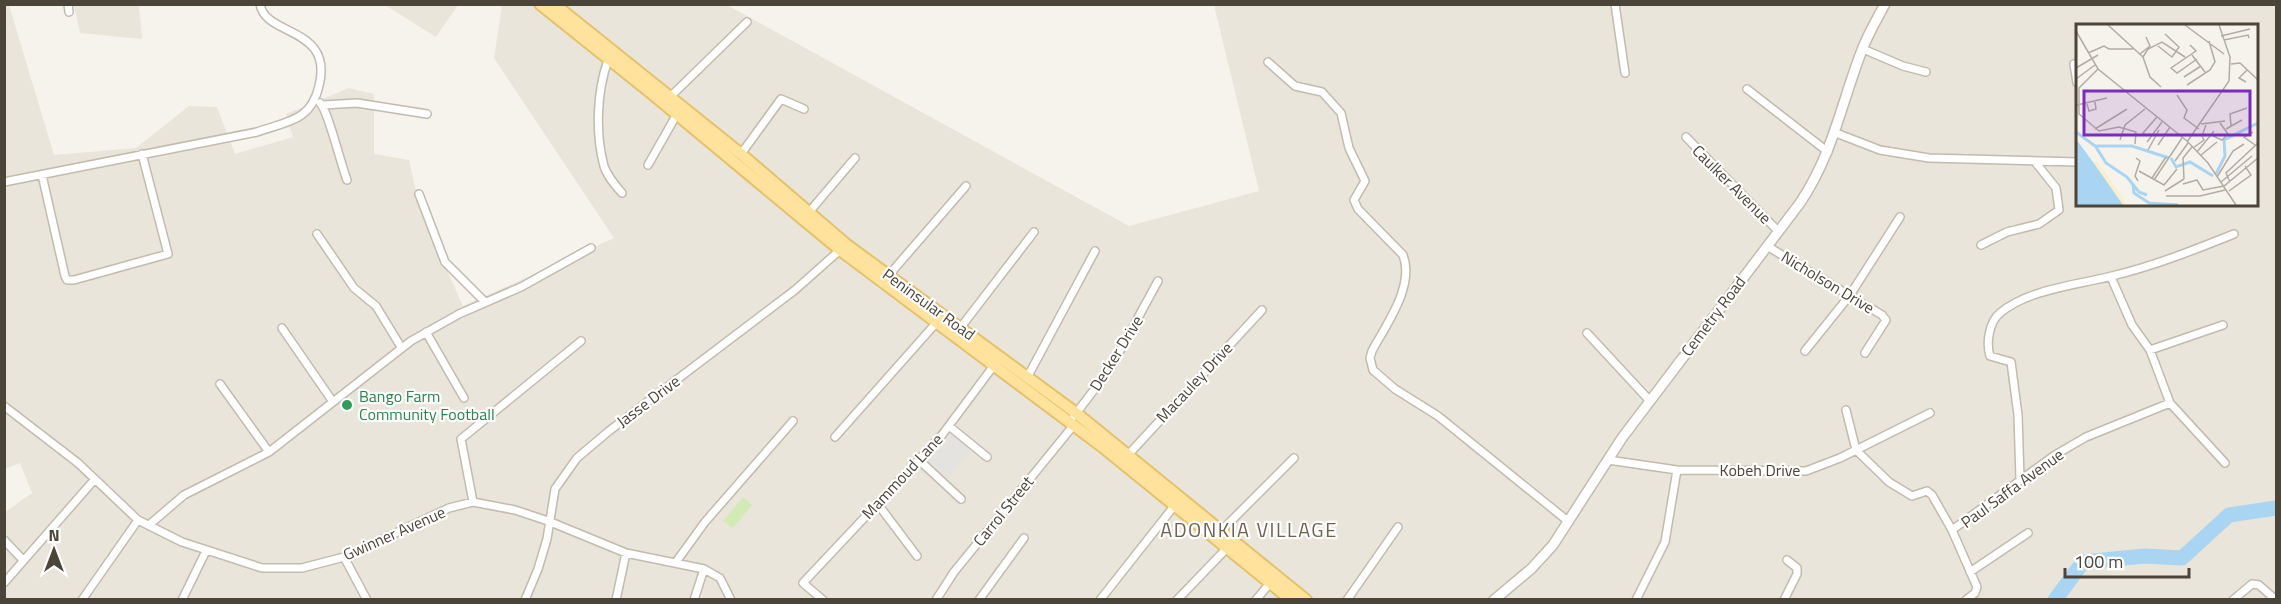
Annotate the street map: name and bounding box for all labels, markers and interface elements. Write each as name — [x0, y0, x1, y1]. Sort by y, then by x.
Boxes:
inset map — [2076, 24, 2257, 206]
street label: Caulker Avenue — [1687, 139, 1777, 229]
street label: Nicholson Drive — [1777, 245, 1879, 319]
street label: Peninsular Road — [878, 262, 980, 346]
street label: Cemetry Road — [1675, 271, 1751, 361]
street label: Decker Drive — [1083, 311, 1149, 395]
street label: Macauley Drive — [1150, 336, 1238, 428]
street label: Jasse Drive — [611, 369, 685, 433]
place label: Bango Farm Community Football — [359, 384, 495, 426]
marker: Bango Farm Community Football — [340, 398, 354, 412]
street label: Mammoud Lane — [856, 428, 948, 524]
street label: Paul Saffa Avenue — [1956, 442, 2068, 534]
street label: Kobeh Drive — [1720, 458, 1800, 482]
street label: Carrol Street — [967, 470, 1039, 551]
street label: Gwinner Avenue — [339, 500, 449, 566]
district label: ADONKIA VILLAGE — [1160, 514, 1338, 545]
north arrow — [24, 520, 84, 580]
text: N — [48, 523, 60, 547]
scale bar — [2065, 541, 2190, 579]
text: 100 m — [2074, 548, 2123, 575]

